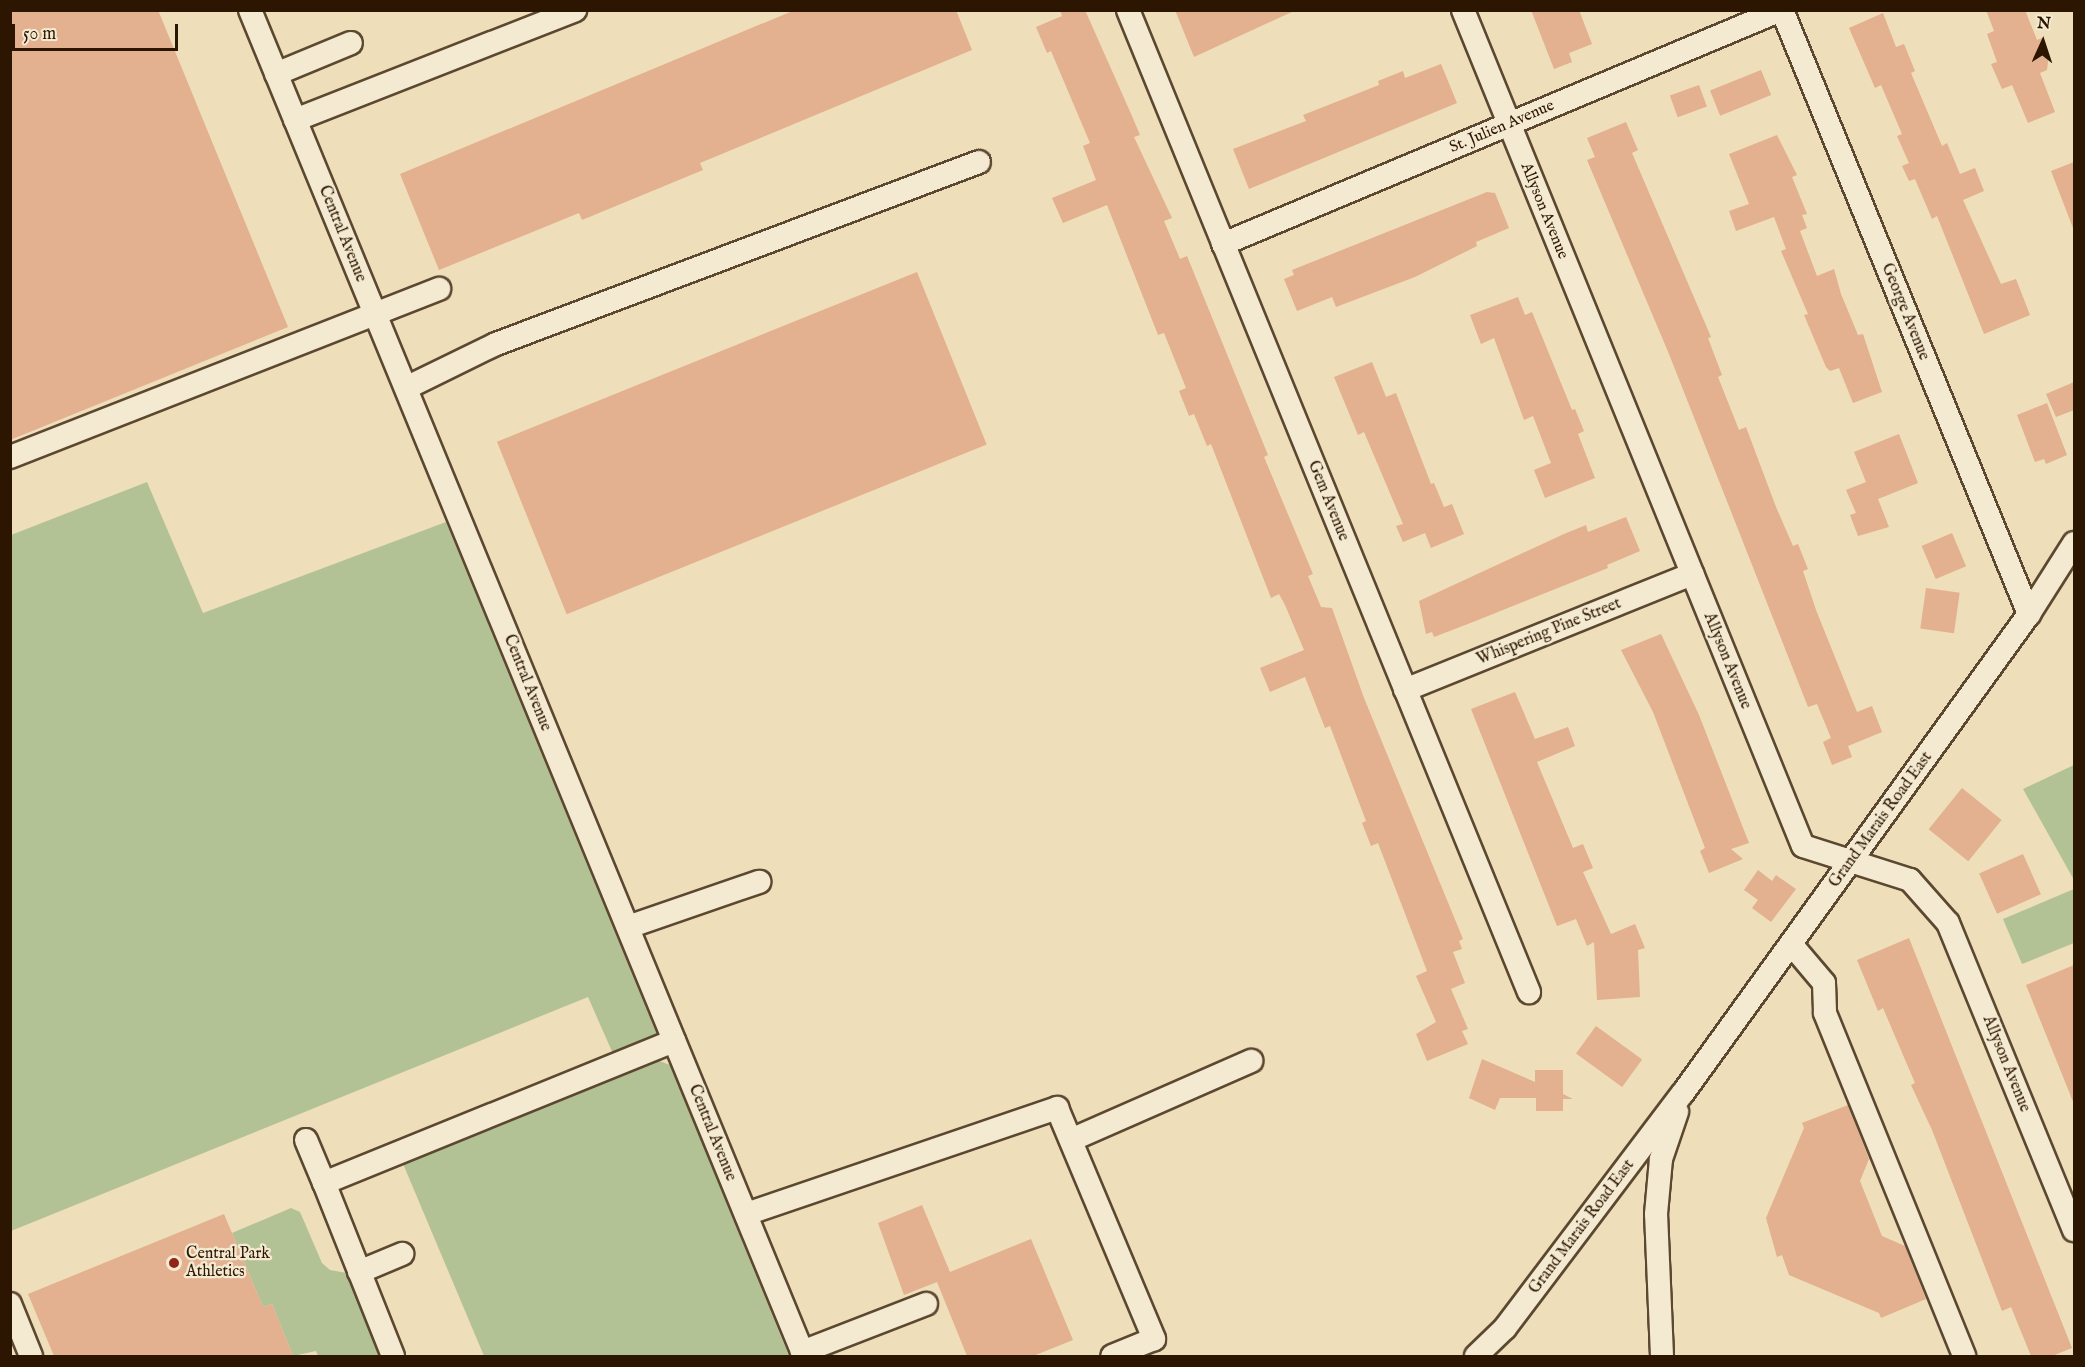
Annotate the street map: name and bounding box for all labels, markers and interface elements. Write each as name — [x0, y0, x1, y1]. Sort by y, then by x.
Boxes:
scale bar — [15, 12, 182, 50]
north arrow — [2013, 12, 2073, 72]
text: N — [2037, 14, 2051, 34]
text: 50 m — [23, 23, 56, 46]
street label: St. Julien Avenue — [1447, 96, 1557, 158]
street label: Allyson Avenue — [1516, 160, 1572, 262]
street label: Central Avenue — [314, 183, 370, 285]
street label: George Avenue — [1877, 261, 1933, 363]
street label: Gem Avenue — [1303, 458, 1353, 544]
street label: Whispering Pine Street — [1474, 594, 1624, 670]
street label: Allyson Avenue — [1699, 610, 1755, 712]
street label: Central Avenue — [499, 632, 555, 734]
street label: Grand Marais Road East — [1825, 748, 1937, 892]
street label: Allyson Avenue — [1978, 1013, 2034, 1115]
street label: Central Avenue — [684, 1082, 740, 1184]
street label: Grand Marais Road East — [1525, 1156, 1639, 1298]
place label: Central Park Athletics — [186, 1244, 270, 1282]
marker: Central Park Athletics — [167, 1256, 181, 1270]

